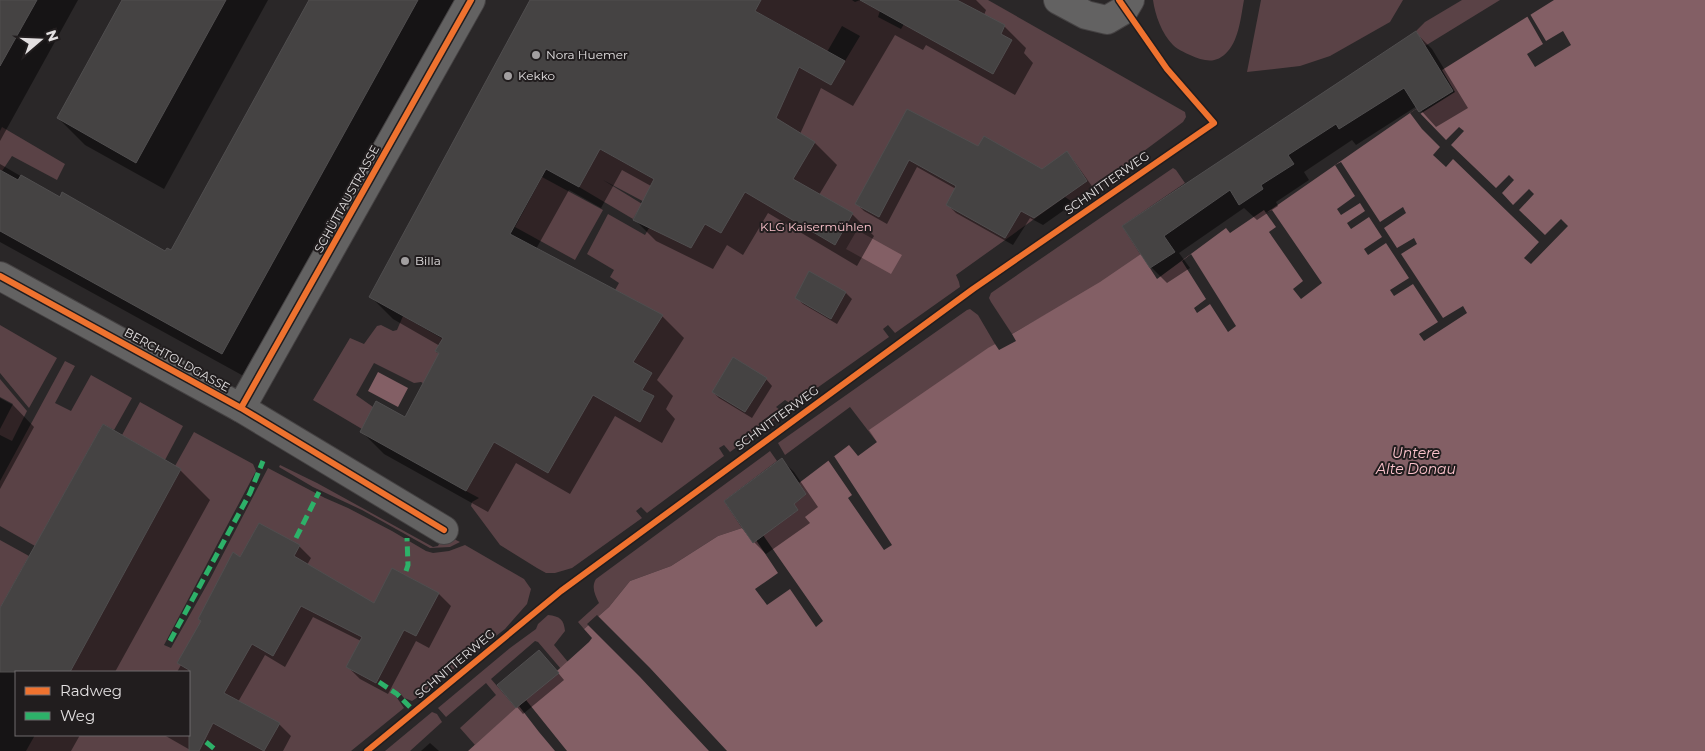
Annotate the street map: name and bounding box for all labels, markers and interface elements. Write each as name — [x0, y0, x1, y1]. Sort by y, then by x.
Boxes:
north arrow — [15, 15, 65, 65]
text: N — [42, 27, 63, 44]
place label: Nora Huemer — [546, 47, 628, 62]
marker: Nora Huemer — [530, 49, 542, 61]
place label: Kekko — [518, 68, 555, 83]
marker: Kekko — [502, 70, 514, 82]
street label: SCHÜTTAUSTRASSE — [311, 142, 382, 255]
street label: SCHNITTERWEG — [1061, 148, 1152, 217]
park label: KLG Kaisermühlen — [760, 219, 872, 234]
place label: Billa — [415, 253, 441, 268]
marker: Billa — [399, 255, 411, 267]
street label: BERCHTOLDGASSE — [122, 324, 233, 395]
street label: SCHNITTERWEG — [732, 382, 822, 453]
water label: Untere Alte Donau — [1375, 444, 1456, 478]
street label: SCHNITTERWEG — [412, 626, 498, 702]
legend — [15, 671, 190, 736]
text: Radweg — [60, 681, 122, 700]
text: Weg — [60, 706, 95, 725]

